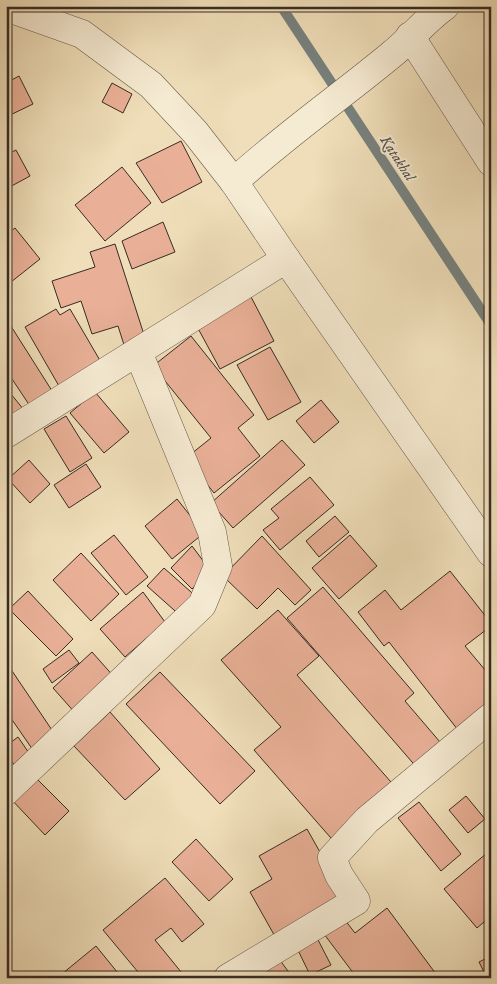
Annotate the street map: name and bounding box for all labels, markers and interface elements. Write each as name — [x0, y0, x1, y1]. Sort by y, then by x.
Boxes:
water label: Katakhal — [375, 131, 420, 186]

